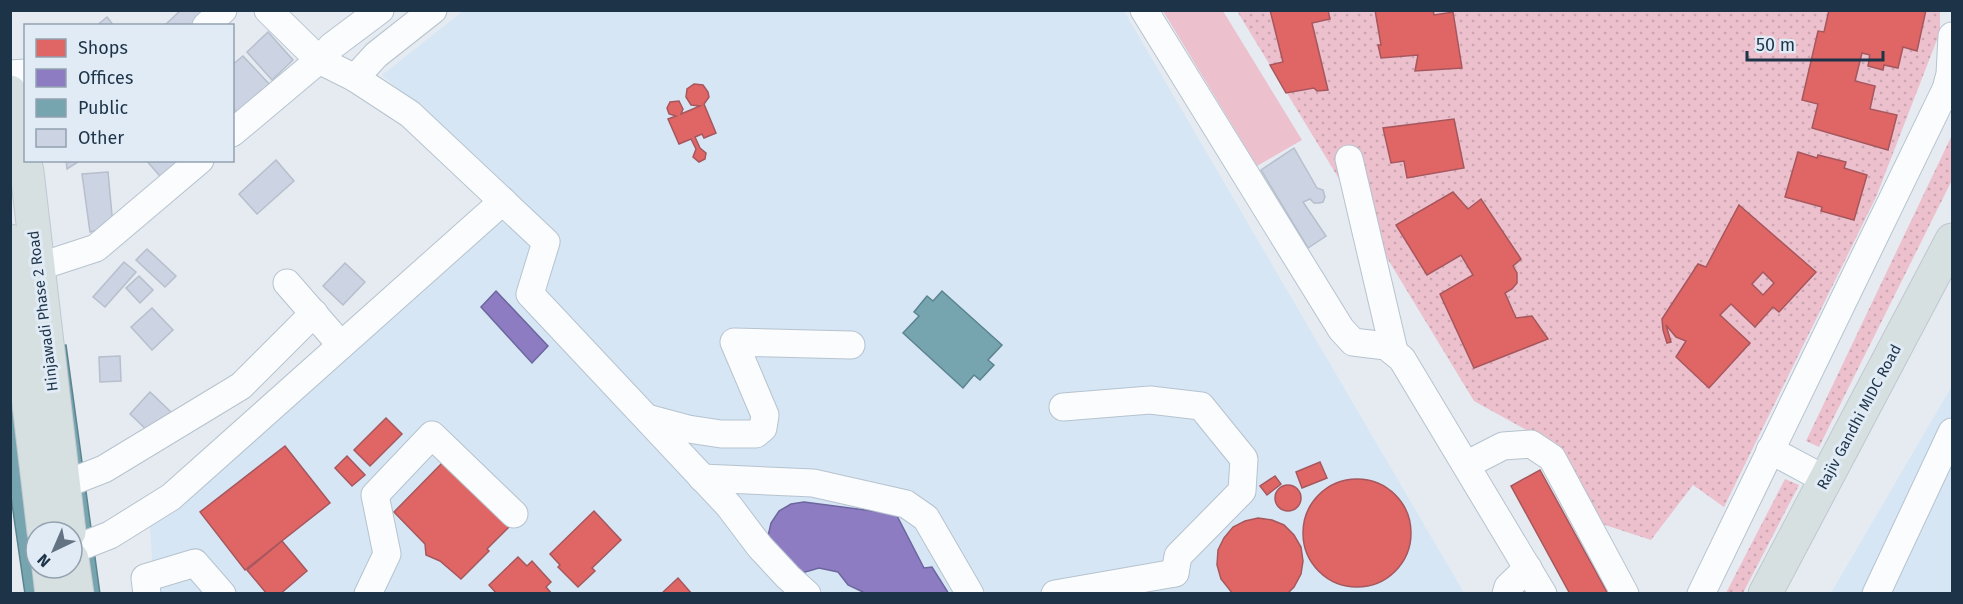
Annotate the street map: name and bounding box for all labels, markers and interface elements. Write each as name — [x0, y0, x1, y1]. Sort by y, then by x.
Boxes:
legend — [24, 24, 234, 162]
scale bar — [1747, 24, 1884, 62]
text: 50 m — [1756, 34, 1795, 56]
text: Shops — [78, 37, 128, 59]
text: Offices — [78, 67, 133, 89]
text: Public — [78, 97, 128, 119]
text: Other — [78, 127, 124, 149]
street label: Hinjawadi Phase 2 Road — [24, 230, 62, 392]
street label: Rajiv Gandhi MIDC Road — [1813, 341, 1905, 493]
north arrow — [24, 520, 84, 580]
text: N — [34, 550, 54, 571]

